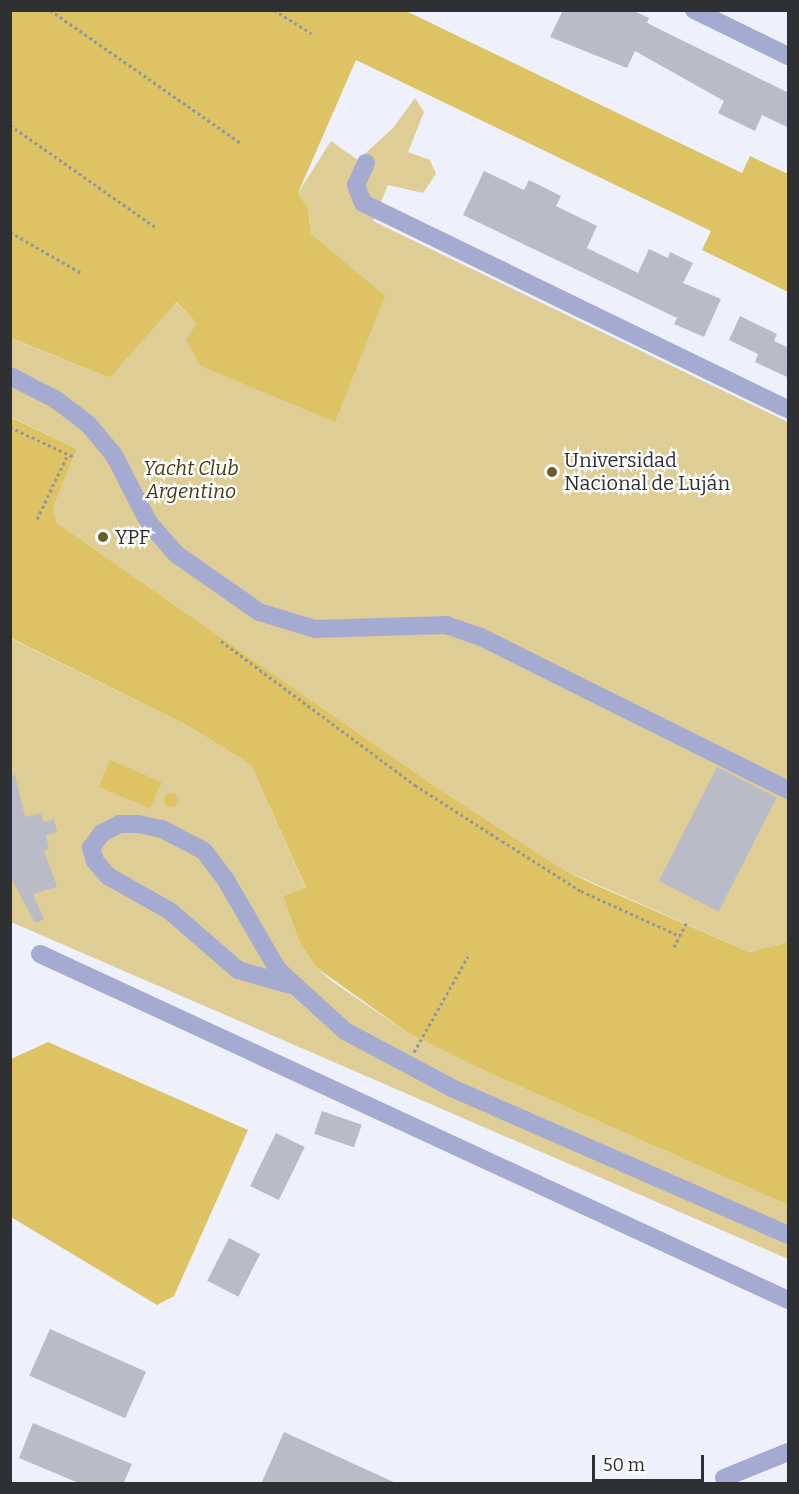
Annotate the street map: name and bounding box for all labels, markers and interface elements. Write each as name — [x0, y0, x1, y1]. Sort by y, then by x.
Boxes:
place label: Universidad Nacional de Luján — [564, 448, 730, 495]
park label: Yacht Club Argentino — [143, 457, 239, 504]
marker: Universidad Nacional de Luján — [545, 465, 559, 479]
place label: YPF — [115, 525, 150, 549]
marker: YPF — [96, 530, 110, 544]
scale bar — [595, 1443, 708, 1481]
text: 50 m — [603, 1454, 645, 1476]

